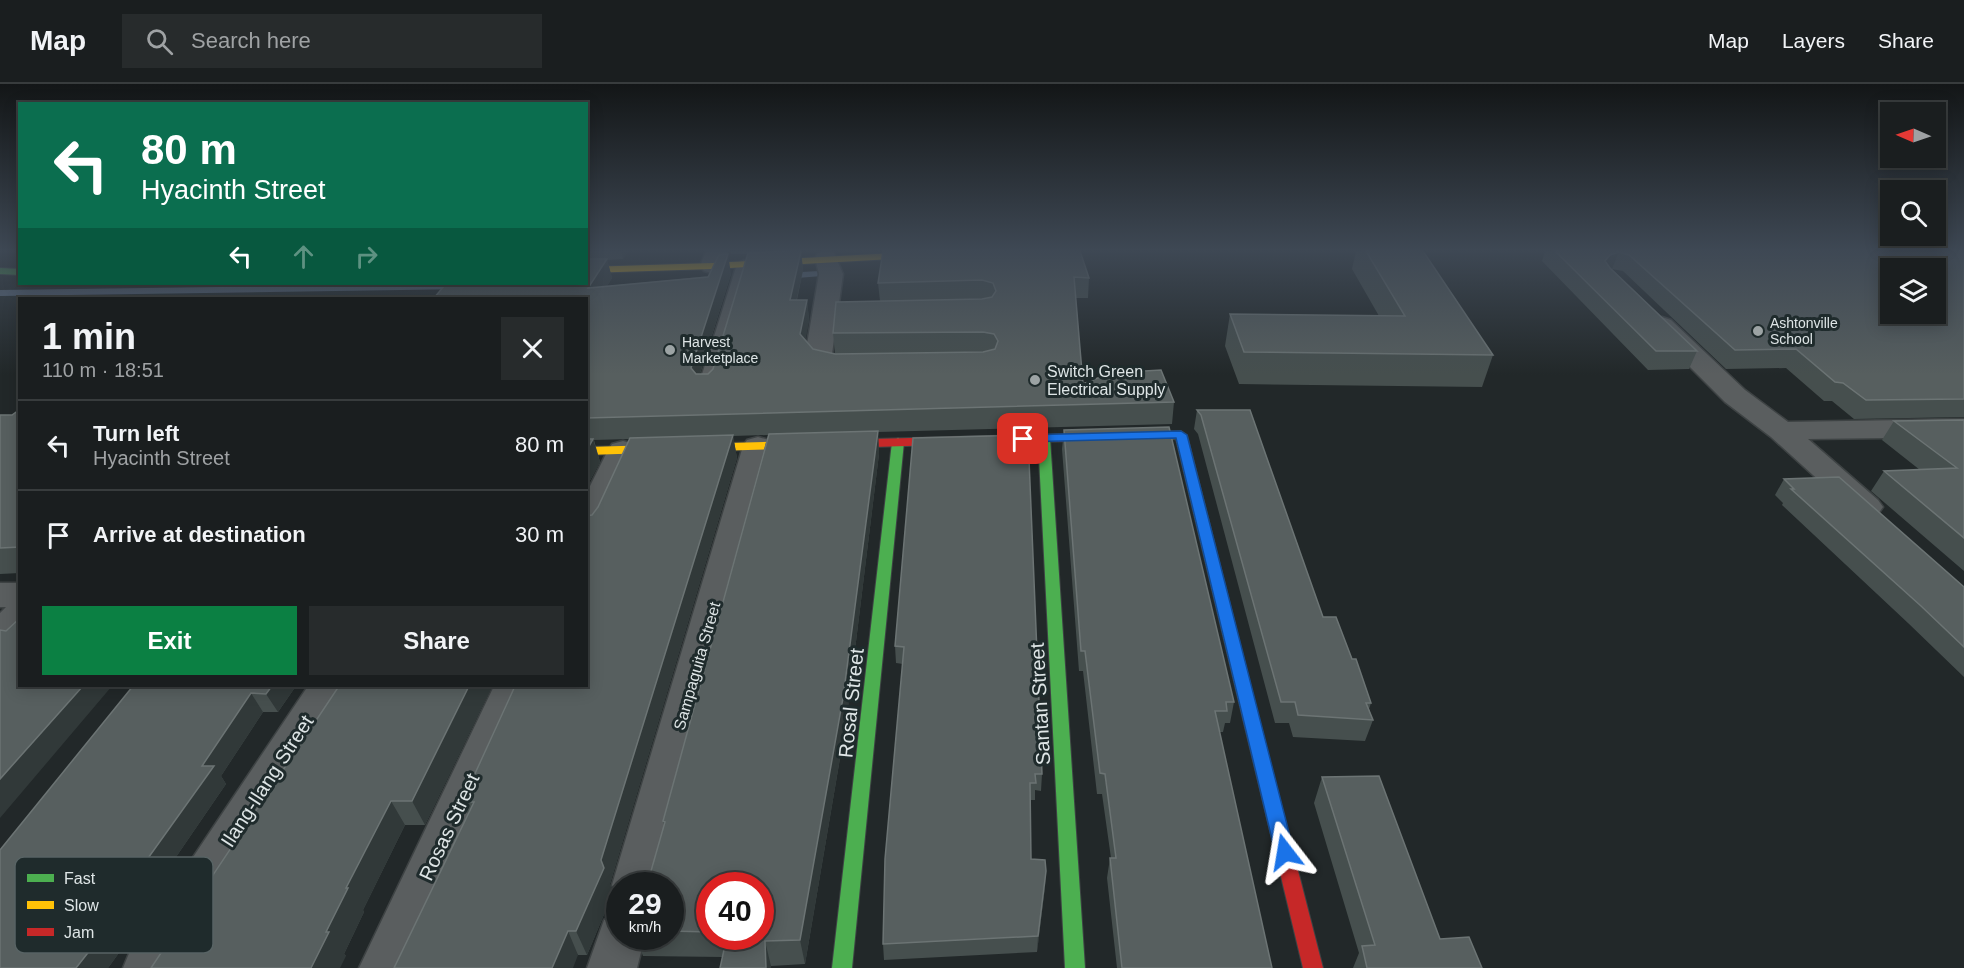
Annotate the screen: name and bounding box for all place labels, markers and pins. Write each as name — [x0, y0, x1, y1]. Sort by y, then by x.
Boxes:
place label: Ashtonville School — [1770, 315, 1838, 347]
marker: Ashtonville School — [1751, 324, 1765, 338]
place label: Harvest Marketplace — [682, 334, 758, 366]
marker: Harvest Marketplace — [663, 343, 677, 357]
place label: Switch Green Electrical Supply — [1047, 363, 1165, 398]
marker: Switch Green Electrical Supply — [1028, 373, 1042, 387]
pin — [997, 413, 1048, 464]

